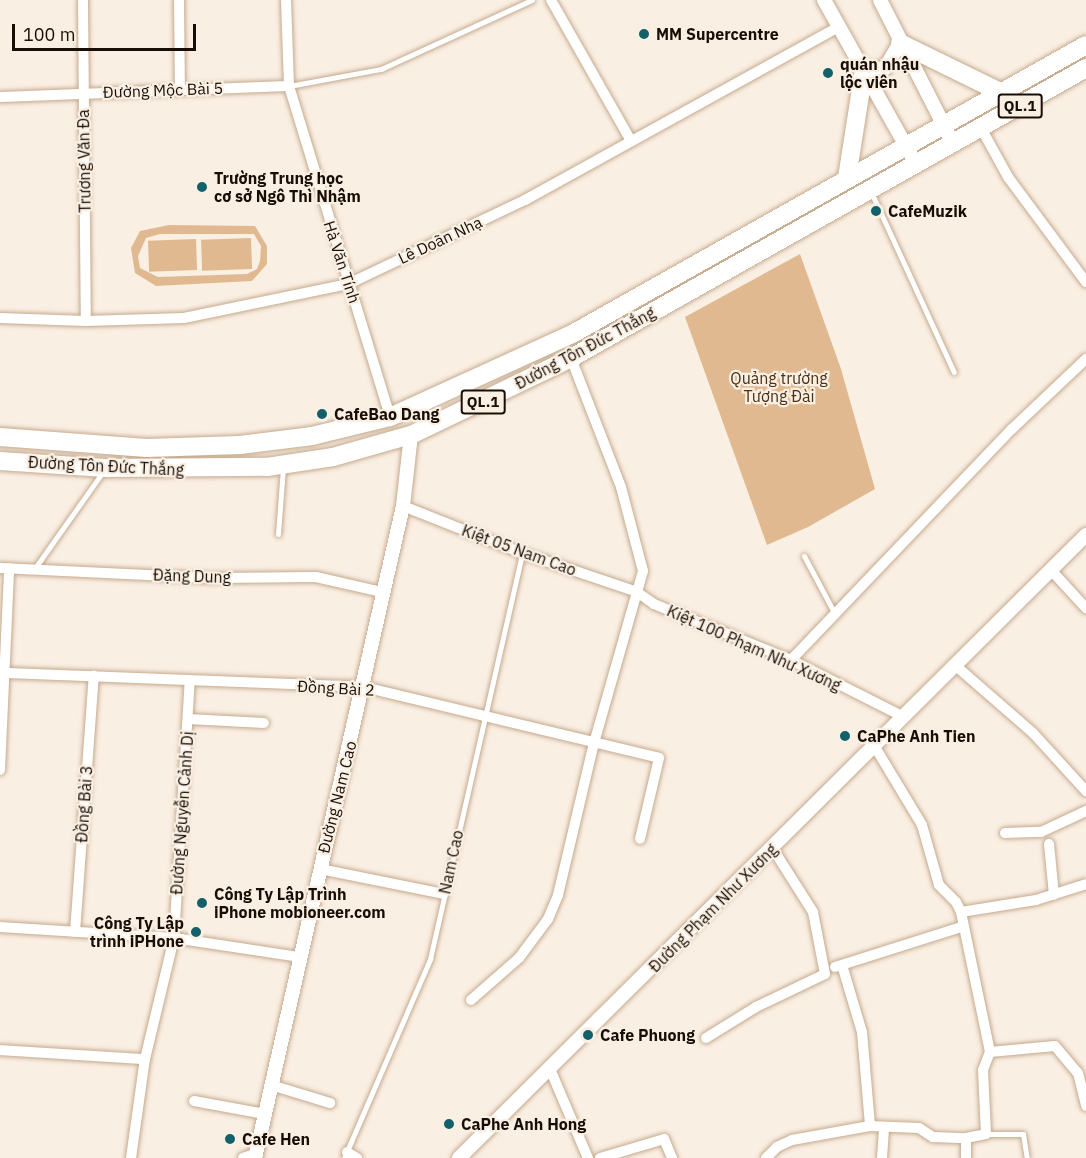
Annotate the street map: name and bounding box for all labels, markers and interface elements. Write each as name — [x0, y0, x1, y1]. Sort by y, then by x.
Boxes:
scale bar — [15, 12, 200, 50]
text: 100 m — [23, 23, 75, 46]
place label: MM Supercentre — [656, 24, 779, 44]
marker: MM Supercentre — [637, 27, 651, 41]
place label: quán nhậu lộc viên — [840, 54, 919, 92]
marker: quán nhậu lộc viên — [821, 66, 835, 80]
street label: Đường Mộc Bài 5 — [103, 78, 223, 102]
road number: QL.1 — [998, 94, 1042, 118]
street label: Trương Văn Đa — [73, 109, 95, 213]
place label: Trường Trung học cơ sở Ngô Thì Nhậm — [214, 168, 361, 206]
marker: Trường Trung học cơ sở Ngô Thì Nhậm — [195, 180, 209, 194]
place label: CafeMuzik — [888, 201, 967, 221]
marker: CafeMuzik — [869, 204, 883, 218]
street label: Lê Doãn Nhạ — [395, 212, 485, 268]
street label: Hà Văn Tính — [320, 218, 364, 306]
street label: Đường Tôn Đức Thắng — [512, 303, 658, 393]
park label: Quảng trường Tượng Đài — [730, 368, 828, 406]
road number: QL.1 — [460, 390, 506, 414]
place label: CafeBao Dang — [334, 404, 439, 424]
marker: CafeBao Dang — [315, 407, 329, 421]
street label: Đường Tôn Đức Thắng — [28, 452, 184, 480]
street label: Kiệt 05 Nam Cao — [459, 520, 579, 580]
street label: Đặng Dung — [153, 565, 231, 587]
street label: Kiệt 100 Phạm Như Xương — [664, 601, 844, 695]
street label: Đồng Bài 2 — [297, 676, 375, 700]
place label: CaPhe Anh Tien — [857, 726, 976, 746]
marker: CaPhe Anh Tien — [838, 729, 852, 743]
street label: Đường Nguyễn Cảnh Dị — [167, 731, 197, 895]
street label: Đường Nam Cao — [314, 739, 360, 855]
street label: Đồng Bài 3 — [72, 765, 96, 843]
street label: Nam Cao — [435, 828, 467, 896]
street label: Đường Phạm Như Xương — [645, 840, 781, 976]
place label: Công Ty Lập Trình iPhone mobioneer.com — [214, 884, 386, 922]
marker: Công Ty Lập Trình iPhone mobioneer.com — [195, 896, 209, 910]
place label: Công Ty Lập trình iPHone — [90, 913, 184, 951]
marker: Công Ty Lập trình iPHone — [189, 925, 203, 939]
place label: Cafe Phuong — [600, 1025, 695, 1045]
marker: Cafe Phuong — [581, 1028, 595, 1042]
place label: CaPhe Anh Hong — [461, 1114, 586, 1134]
marker: CaPhe Anh Hong — [442, 1117, 456, 1131]
place label: Cafe Hen — [242, 1129, 310, 1149]
marker: Cafe Hen — [223, 1132, 237, 1146]

